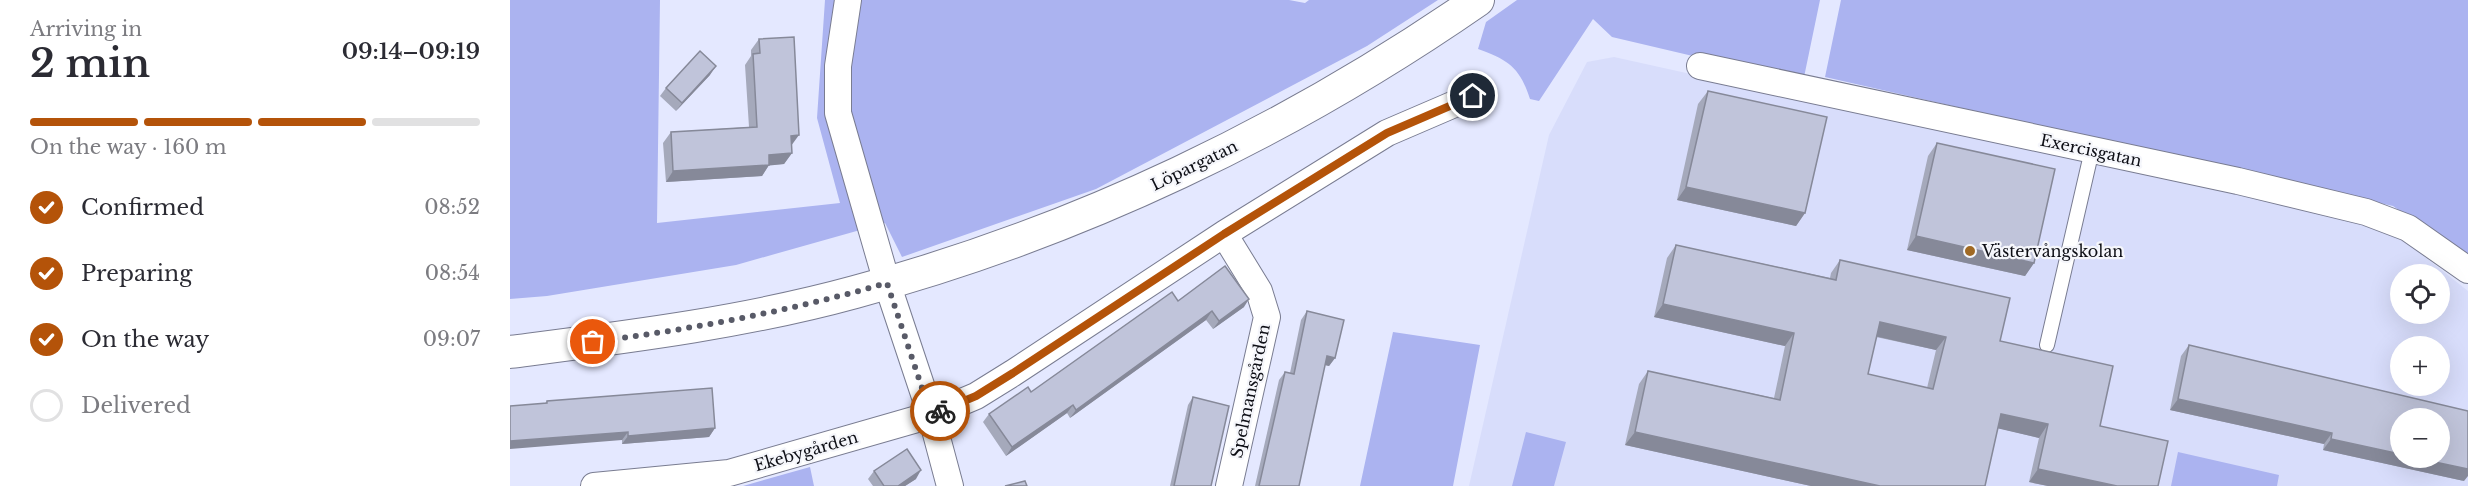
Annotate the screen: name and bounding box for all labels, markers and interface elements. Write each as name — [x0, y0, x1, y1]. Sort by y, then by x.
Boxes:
text: Arriving in — [30, 17, 142, 41]
text: 09:14–09:19 — [342, 38, 480, 65]
text: 2 min — [30, 39, 150, 88]
pin — [1447, 70, 1498, 121]
icon: home — [1456, 79, 1489, 112]
street label: Exercisgatan — [2038, 129, 2144, 171]
text: On the way · 160 m — [30, 135, 227, 159]
street label: Löpargatan — [1147, 135, 1241, 195]
icon: check — [30, 191, 63, 224]
text: Confirmed — [81, 194, 204, 221]
text: 08:52 — [424, 195, 480, 219]
place label: Västervångskolan — [1981, 241, 2123, 261]
marker: Västervångskolan — [1963, 244, 1977, 258]
icon: check — [30, 257, 63, 290]
text: Preparing — [81, 260, 192, 287]
text: 08:54 — [425, 261, 480, 285]
map controls — [2390, 264, 2450, 468]
button: locate — [2390, 264, 2450, 324]
pin — [567, 316, 618, 367]
street label: Spelmansgården — [1226, 322, 1274, 460]
icon: check — [30, 323, 63, 356]
icon: bag — [576, 325, 609, 358]
text: On the way — [81, 326, 209, 353]
text: 09:07 — [423, 327, 480, 351]
button: + — [2390, 336, 2450, 396]
courier — [910, 381, 970, 441]
text: Delivered — [81, 392, 191, 419]
icon: bike — [924, 395, 957, 428]
button: − — [2390, 408, 2450, 468]
street label: Ekebygården — [752, 427, 860, 475]

